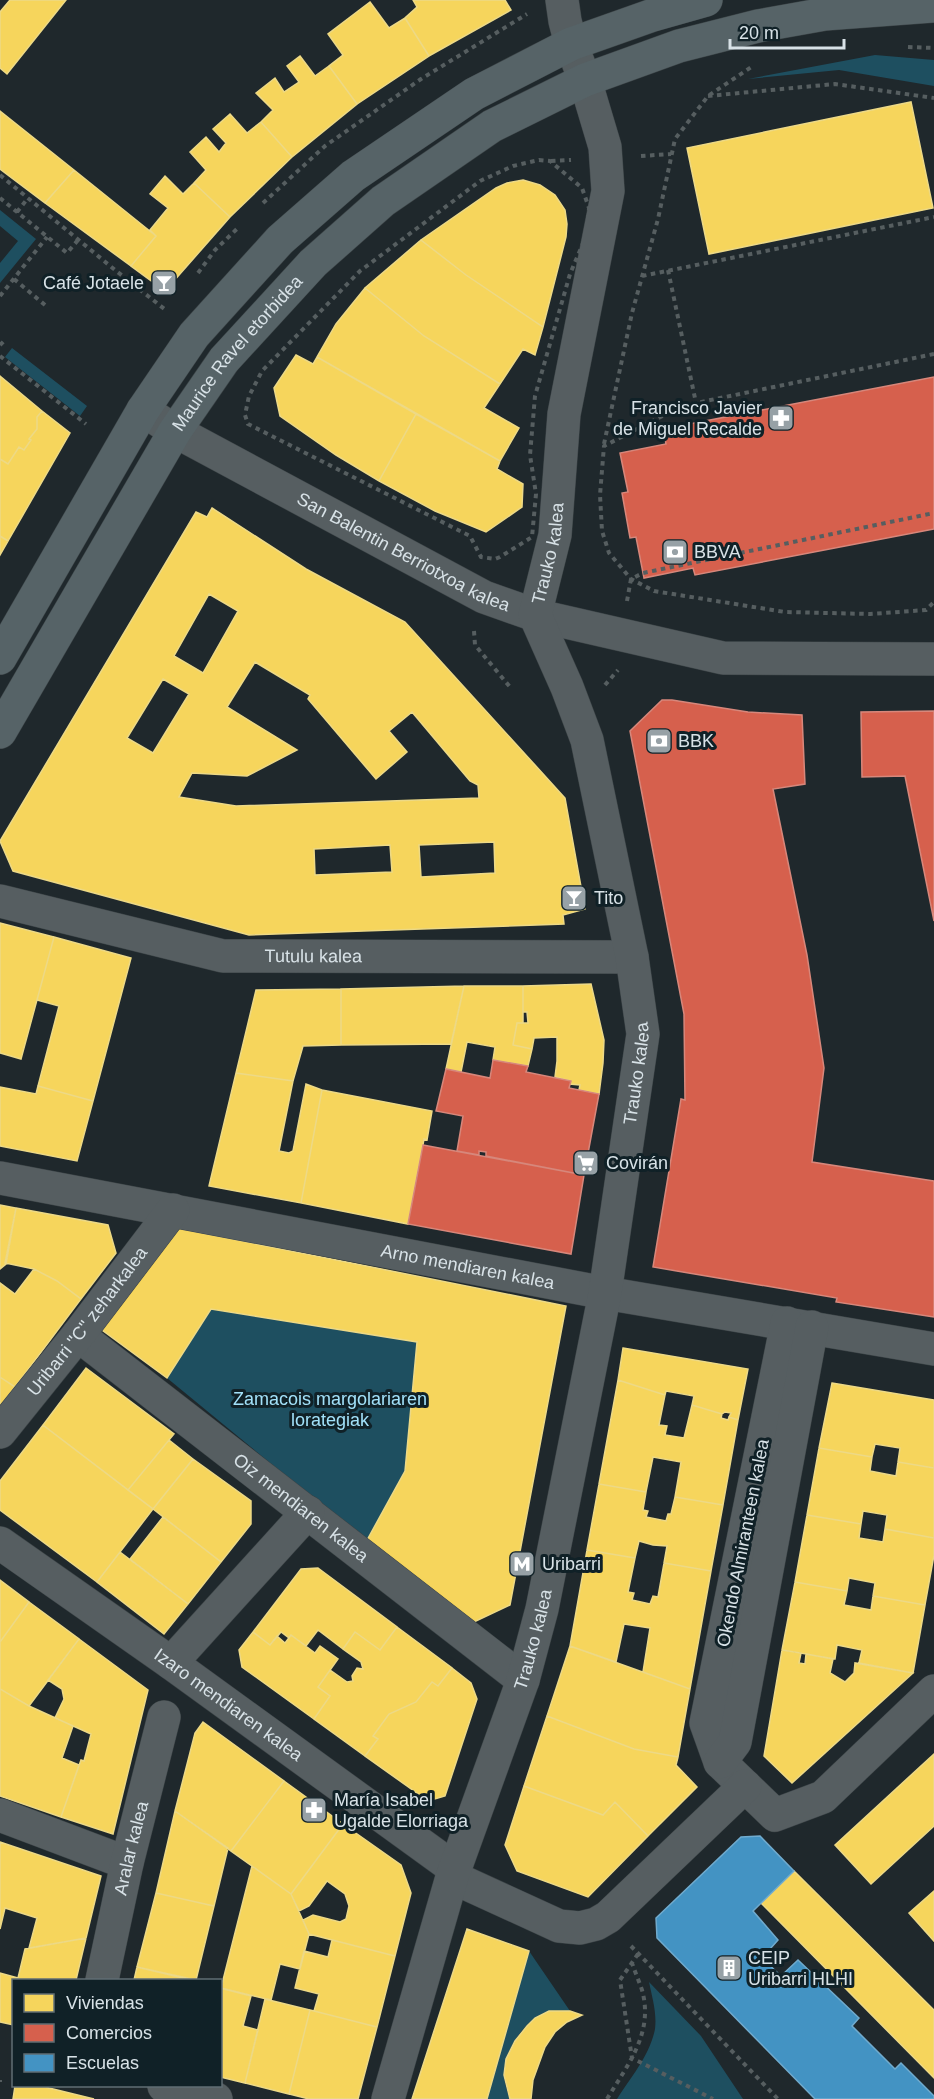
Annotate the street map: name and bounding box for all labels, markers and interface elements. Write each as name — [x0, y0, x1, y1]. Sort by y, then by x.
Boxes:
scale bar — [730, 12, 844, 50]
text: 20 m — [739, 23, 779, 43]
bar icon: Café Jotaele — [149, 268, 179, 298]
street label: Maurice Ravel etorbidea — [168, 271, 307, 435]
place label: Café Jotaele — [43, 273, 144, 293]
place label: Francisco Javier de Miguel Recalde — [613, 398, 762, 439]
pharmacy icon: Francisco Javier de Miguel Recalde — [766, 403, 796, 433]
street label: San Balentin Berriotxoa kalea — [294, 488, 513, 616]
street label: Trauko kalea — [528, 501, 567, 606]
bank icon: BBVA — [660, 537, 690, 567]
place label: BBVA — [694, 542, 741, 562]
bank icon: BBK — [644, 726, 674, 756]
place label: BBK — [678, 731, 714, 751]
bar icon: Tito — [559, 883, 589, 913]
place label: Tito — [594, 888, 623, 908]
street label: Tutulu kalea — [265, 946, 363, 966]
street label: Trauko kalea — [620, 1020, 653, 1126]
supermarket icon: Covirán — [571, 1148, 601, 1178]
place label: Covirán — [606, 1153, 668, 1173]
street label: Arno mendiaren kalea — [379, 1241, 557, 1293]
street label: Uribarri "C" zeharkalea — [23, 1242, 152, 1400]
park label: Zamacois margolariaren lorategiak — [233, 1389, 427, 1430]
street label: Okendo Almiranteen kalea — [713, 1436, 773, 1649]
street label: Oiz mendiaren kalea — [229, 1449, 373, 1567]
metro station icon: Uribarri — [507, 1549, 537, 1579]
place label: Uribarri — [542, 1554, 601, 1574]
street label: Trauko kalea — [510, 1587, 556, 1693]
street label: Izaro mendiaren kalea — [151, 1644, 307, 1766]
place label: María Isabel Ugalde Elorriaga — [334, 1790, 469, 1831]
pharmacy icon: María Isabel Ugalde Elorriaga — [299, 1795, 329, 1825]
street label: Aralar kalea — [110, 1798, 153, 1897]
place label: CEIP Uribarri HLHI — [748, 1948, 853, 1989]
building icon: CEIP Uribarri HLHI — [714, 1953, 744, 1983]
legend — [12, 1979, 222, 2087]
text: Viviendas — [66, 1993, 144, 2013]
text: Comercios — [66, 2023, 152, 2043]
text: Escuelas — [66, 2053, 139, 2073]

